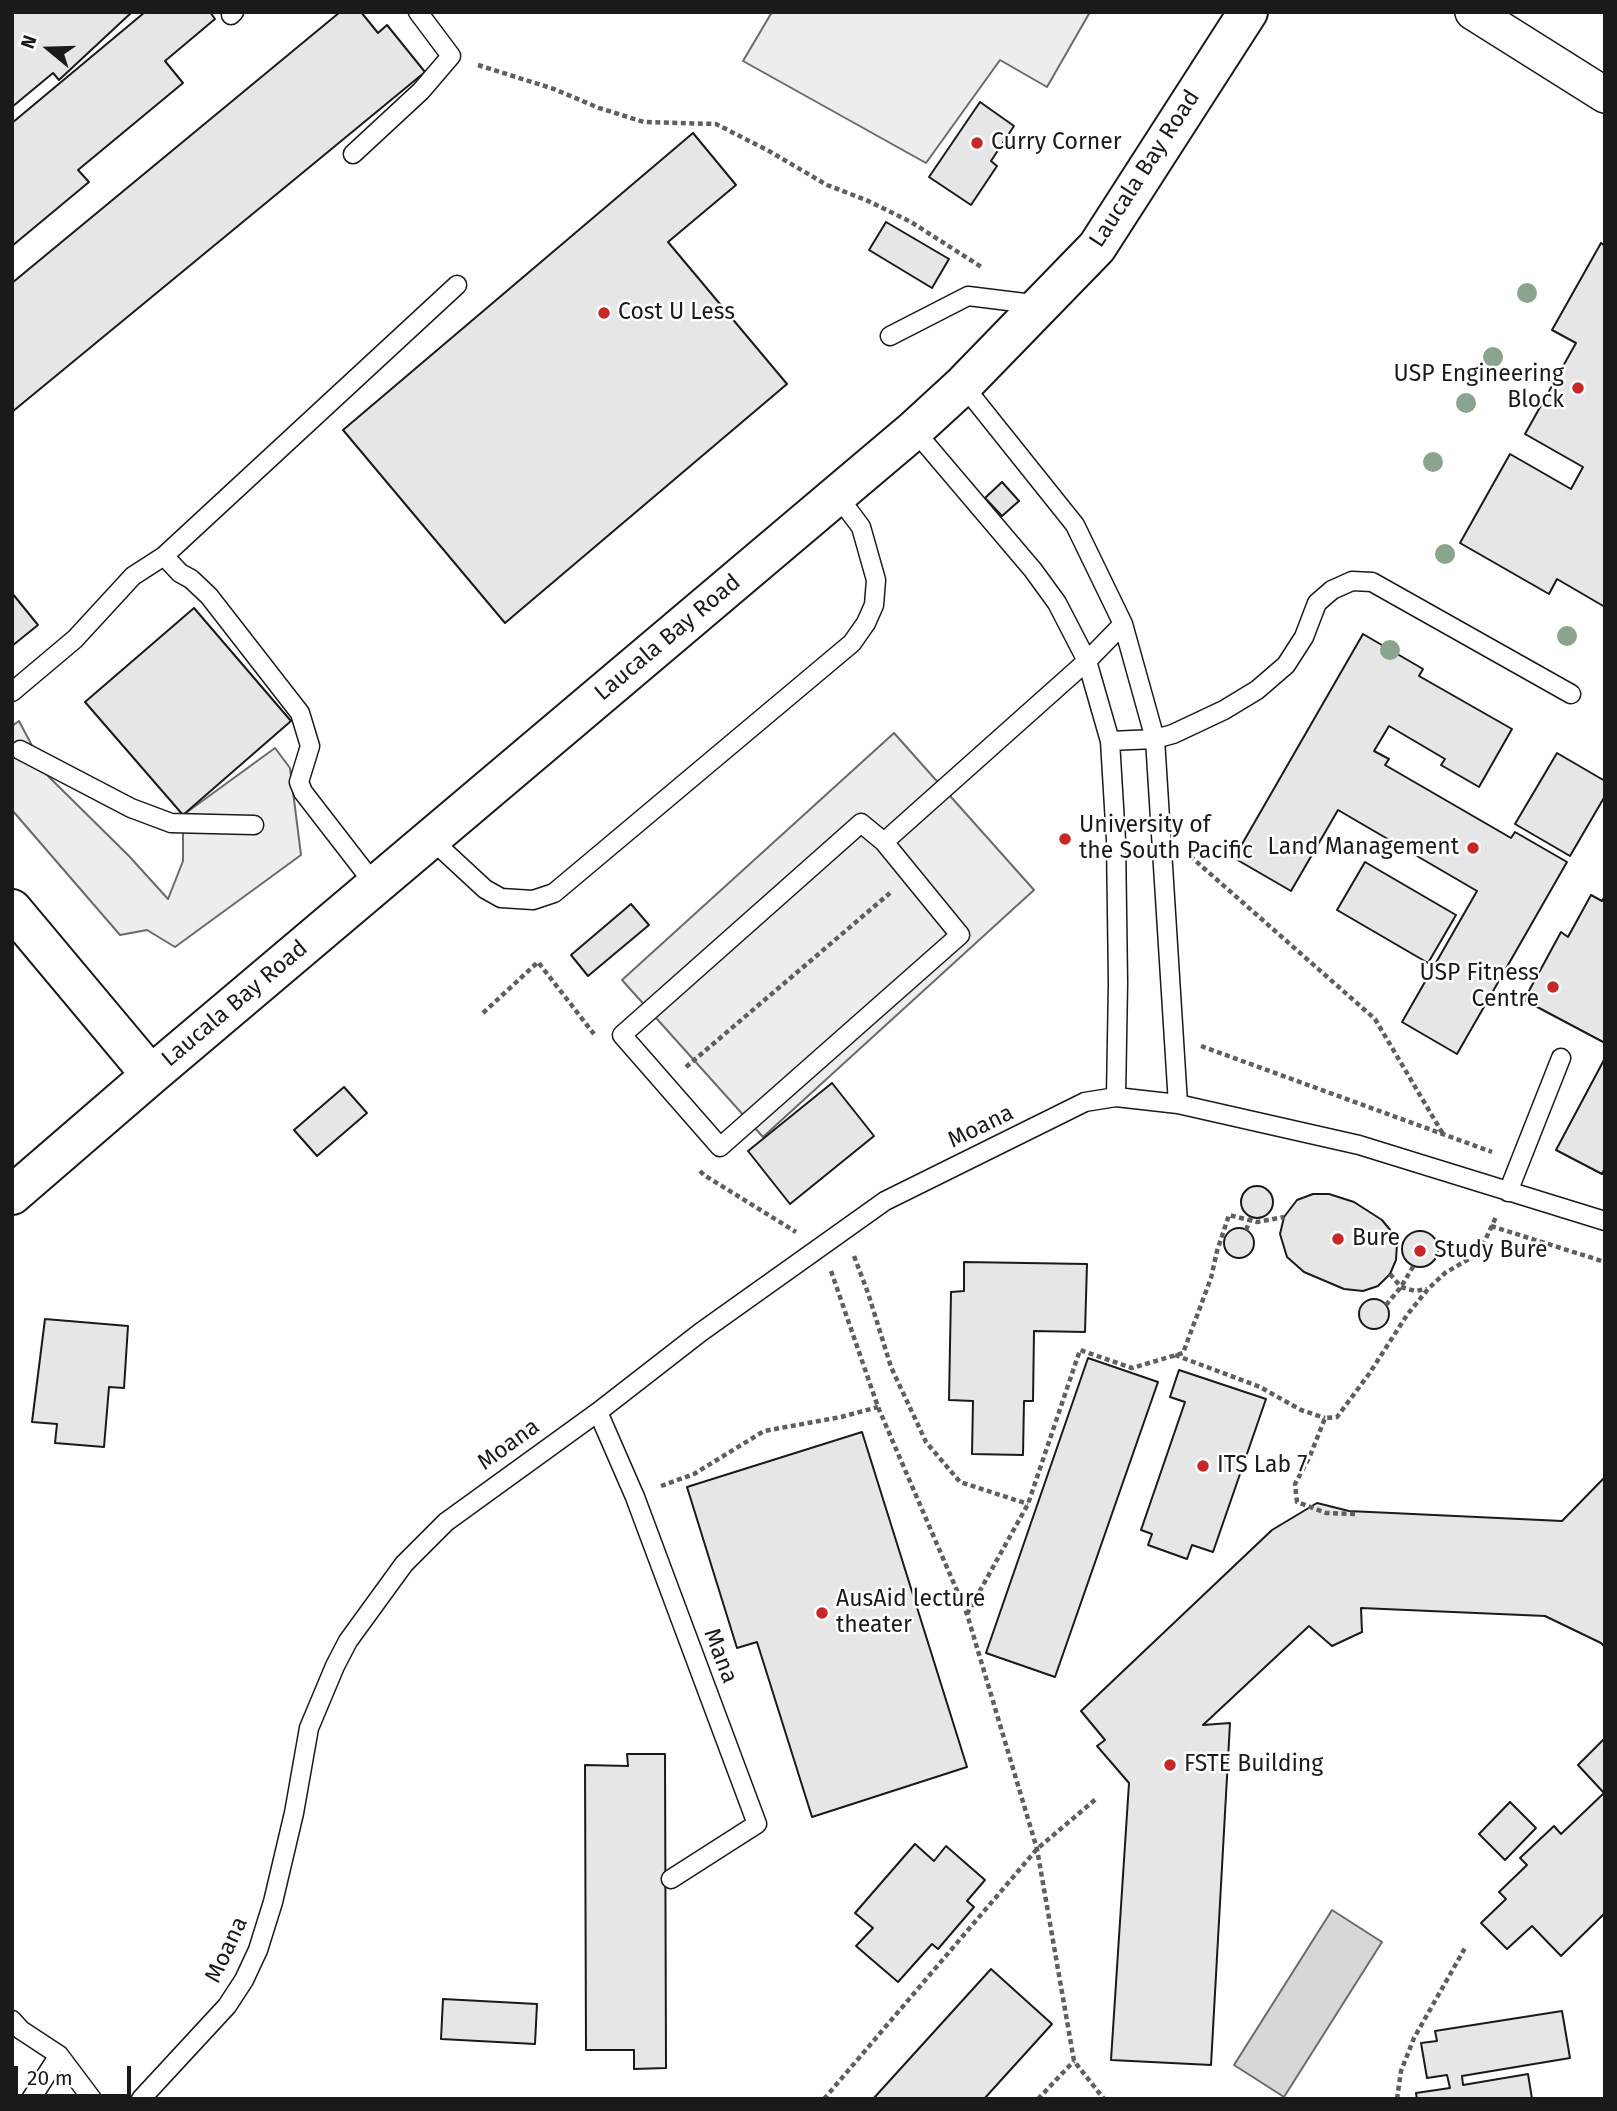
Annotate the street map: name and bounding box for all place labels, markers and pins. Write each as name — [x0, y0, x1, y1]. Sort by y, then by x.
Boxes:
place label: Curry Corner — [991, 129, 1122, 157]
marker: Curry Corner — [969, 135, 985, 151]
place label: Cost U Less — [618, 299, 735, 327]
marker: Cost U Less — [596, 305, 612, 321]
place label: USP Engineering Block — [1394, 361, 1564, 415]
marker: USP Engineering Block — [1570, 380, 1586, 396]
place label: University of the South Pacific — [1079, 812, 1253, 866]
marker: University of the South Pacific — [1057, 831, 1073, 847]
place label: Land Management — [1268, 834, 1459, 862]
marker: Land Management — [1465, 840, 1481, 856]
place label: USP Fitness Centre — [1419, 960, 1539, 1014]
marker: USP Fitness Centre — [1545, 979, 1561, 995]
place label: Bure — [1352, 1225, 1400, 1253]
marker: Bure — [1330, 1231, 1346, 1247]
place label: Study Bure — [1434, 1237, 1547, 1265]
marker: Study Bure — [1412, 1243, 1428, 1259]
place label: ITS Lab 7 — [1217, 1452, 1308, 1480]
marker: ITS Lab 7 — [1195, 1458, 1211, 1474]
place label: AusAid lecture theater — [836, 1586, 985, 1640]
marker: AusAid lecture theater — [814, 1605, 830, 1621]
place label: FSTE Building — [1184, 1751, 1323, 1779]
marker: FSTE Building — [1162, 1757, 1178, 1773]

